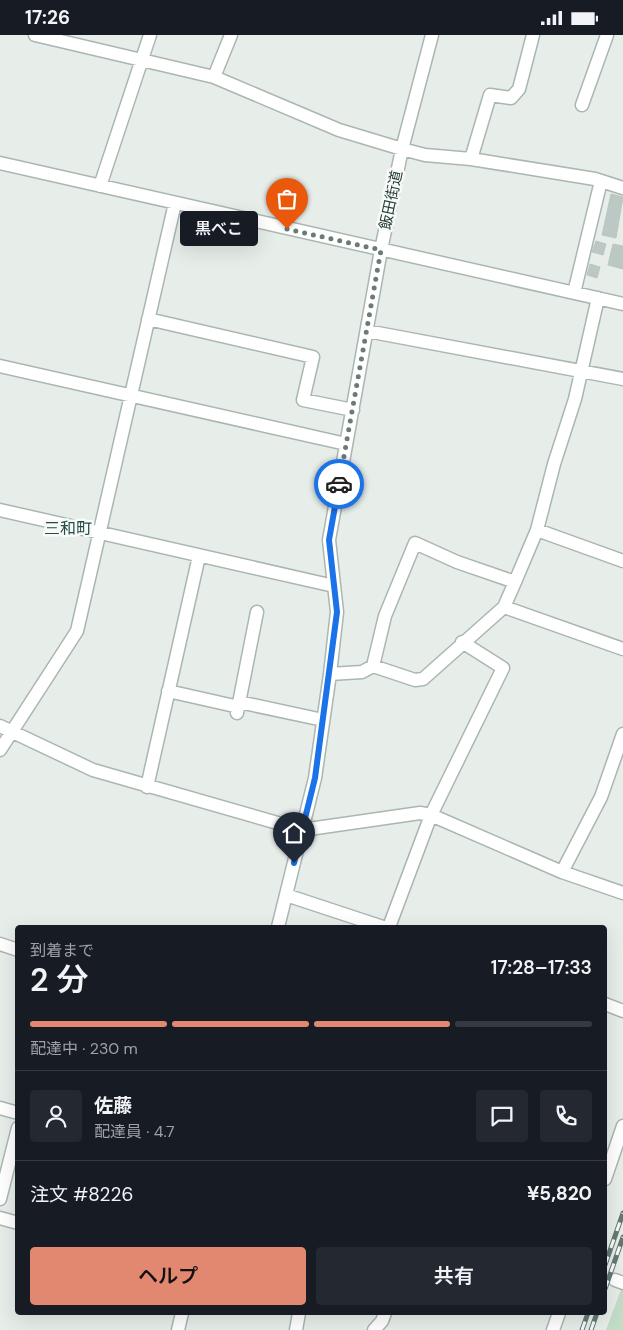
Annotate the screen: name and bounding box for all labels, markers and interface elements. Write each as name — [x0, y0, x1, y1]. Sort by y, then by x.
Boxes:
text: 17:26 — [25, 5, 70, 30]
street label: 飯田街道 — [375, 169, 407, 231]
pin — [266, 178, 308, 229]
icon: bag — [273, 185, 301, 213]
callout: 黒べこ — [180, 211, 257, 247]
text: 黒べこ — [195, 218, 243, 239]
courier — [314, 459, 364, 509]
icon: car — [325, 470, 353, 498]
district label: 三和町 — [44, 518, 92, 539]
pin — [273, 812, 315, 863]
icon: home — [280, 819, 308, 847]
text: 到着まで — [30, 940, 94, 961]
text: 17:28–17:33 — [491, 955, 592, 980]
text: 2 分 — [30, 959, 88, 1001]
text: 配達中 · 230 m — [30, 1038, 138, 1059]
button: person — [30, 1090, 82, 1142]
button: chat — [476, 1090, 528, 1142]
button: phone — [540, 1090, 592, 1142]
text: 佐藤 — [94, 1093, 132, 1118]
text: 配達員 · 4.7 — [94, 1121, 175, 1142]
text: ¥5,820 — [527, 1181, 592, 1206]
text: 注文 #8226 — [30, 1182, 133, 1207]
button: ヘルプ — [30, 1247, 306, 1305]
button: 共有 — [316, 1247, 592, 1305]

